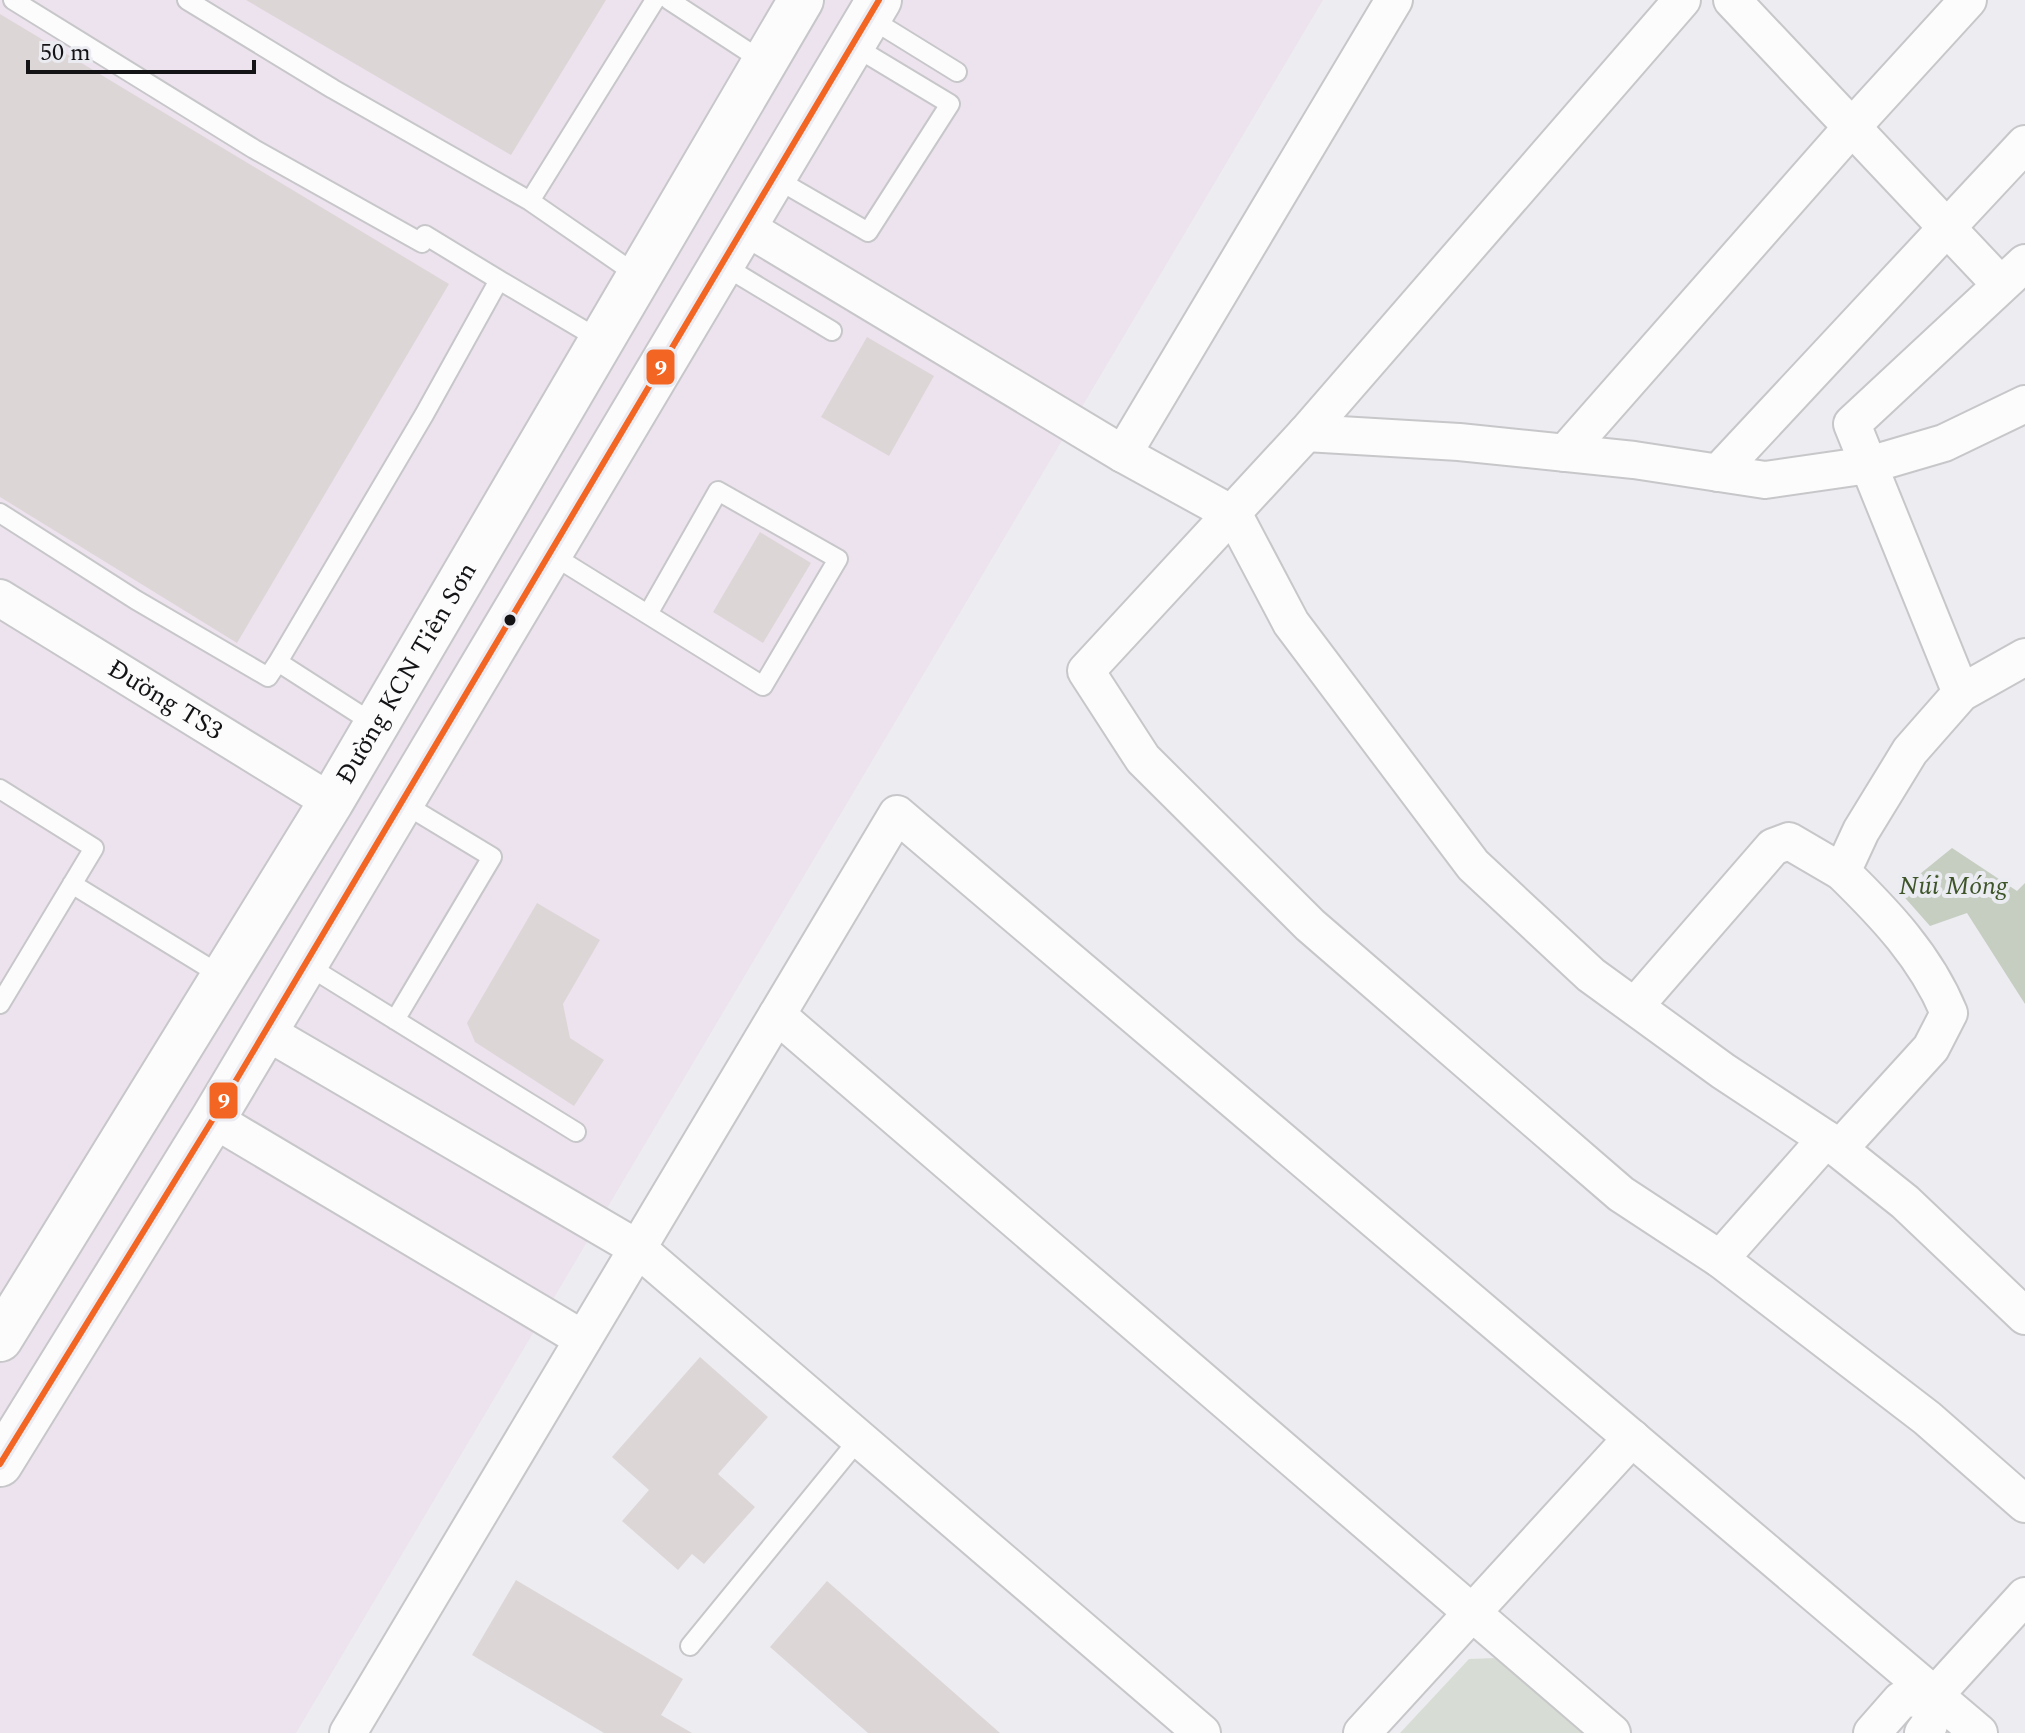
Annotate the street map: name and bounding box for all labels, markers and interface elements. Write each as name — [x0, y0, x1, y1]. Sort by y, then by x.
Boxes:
scale bar — [28, 24, 254, 74]
text: 50 m — [40, 35, 91, 71]
line badge: 9 — [645, 348, 676, 386]
text: 9 — [655, 352, 667, 385]
street label: Đường KCN Tiên Sơn — [326, 555, 487, 792]
unlabelled marker — [502, 612, 518, 628]
street label: Đường TS3 — [100, 649, 231, 751]
park label: Núi Móng — [1899, 866, 2009, 906]
line badge: 9 — [208, 1081, 239, 1120]
text: 9 — [218, 1085, 230, 1118]

